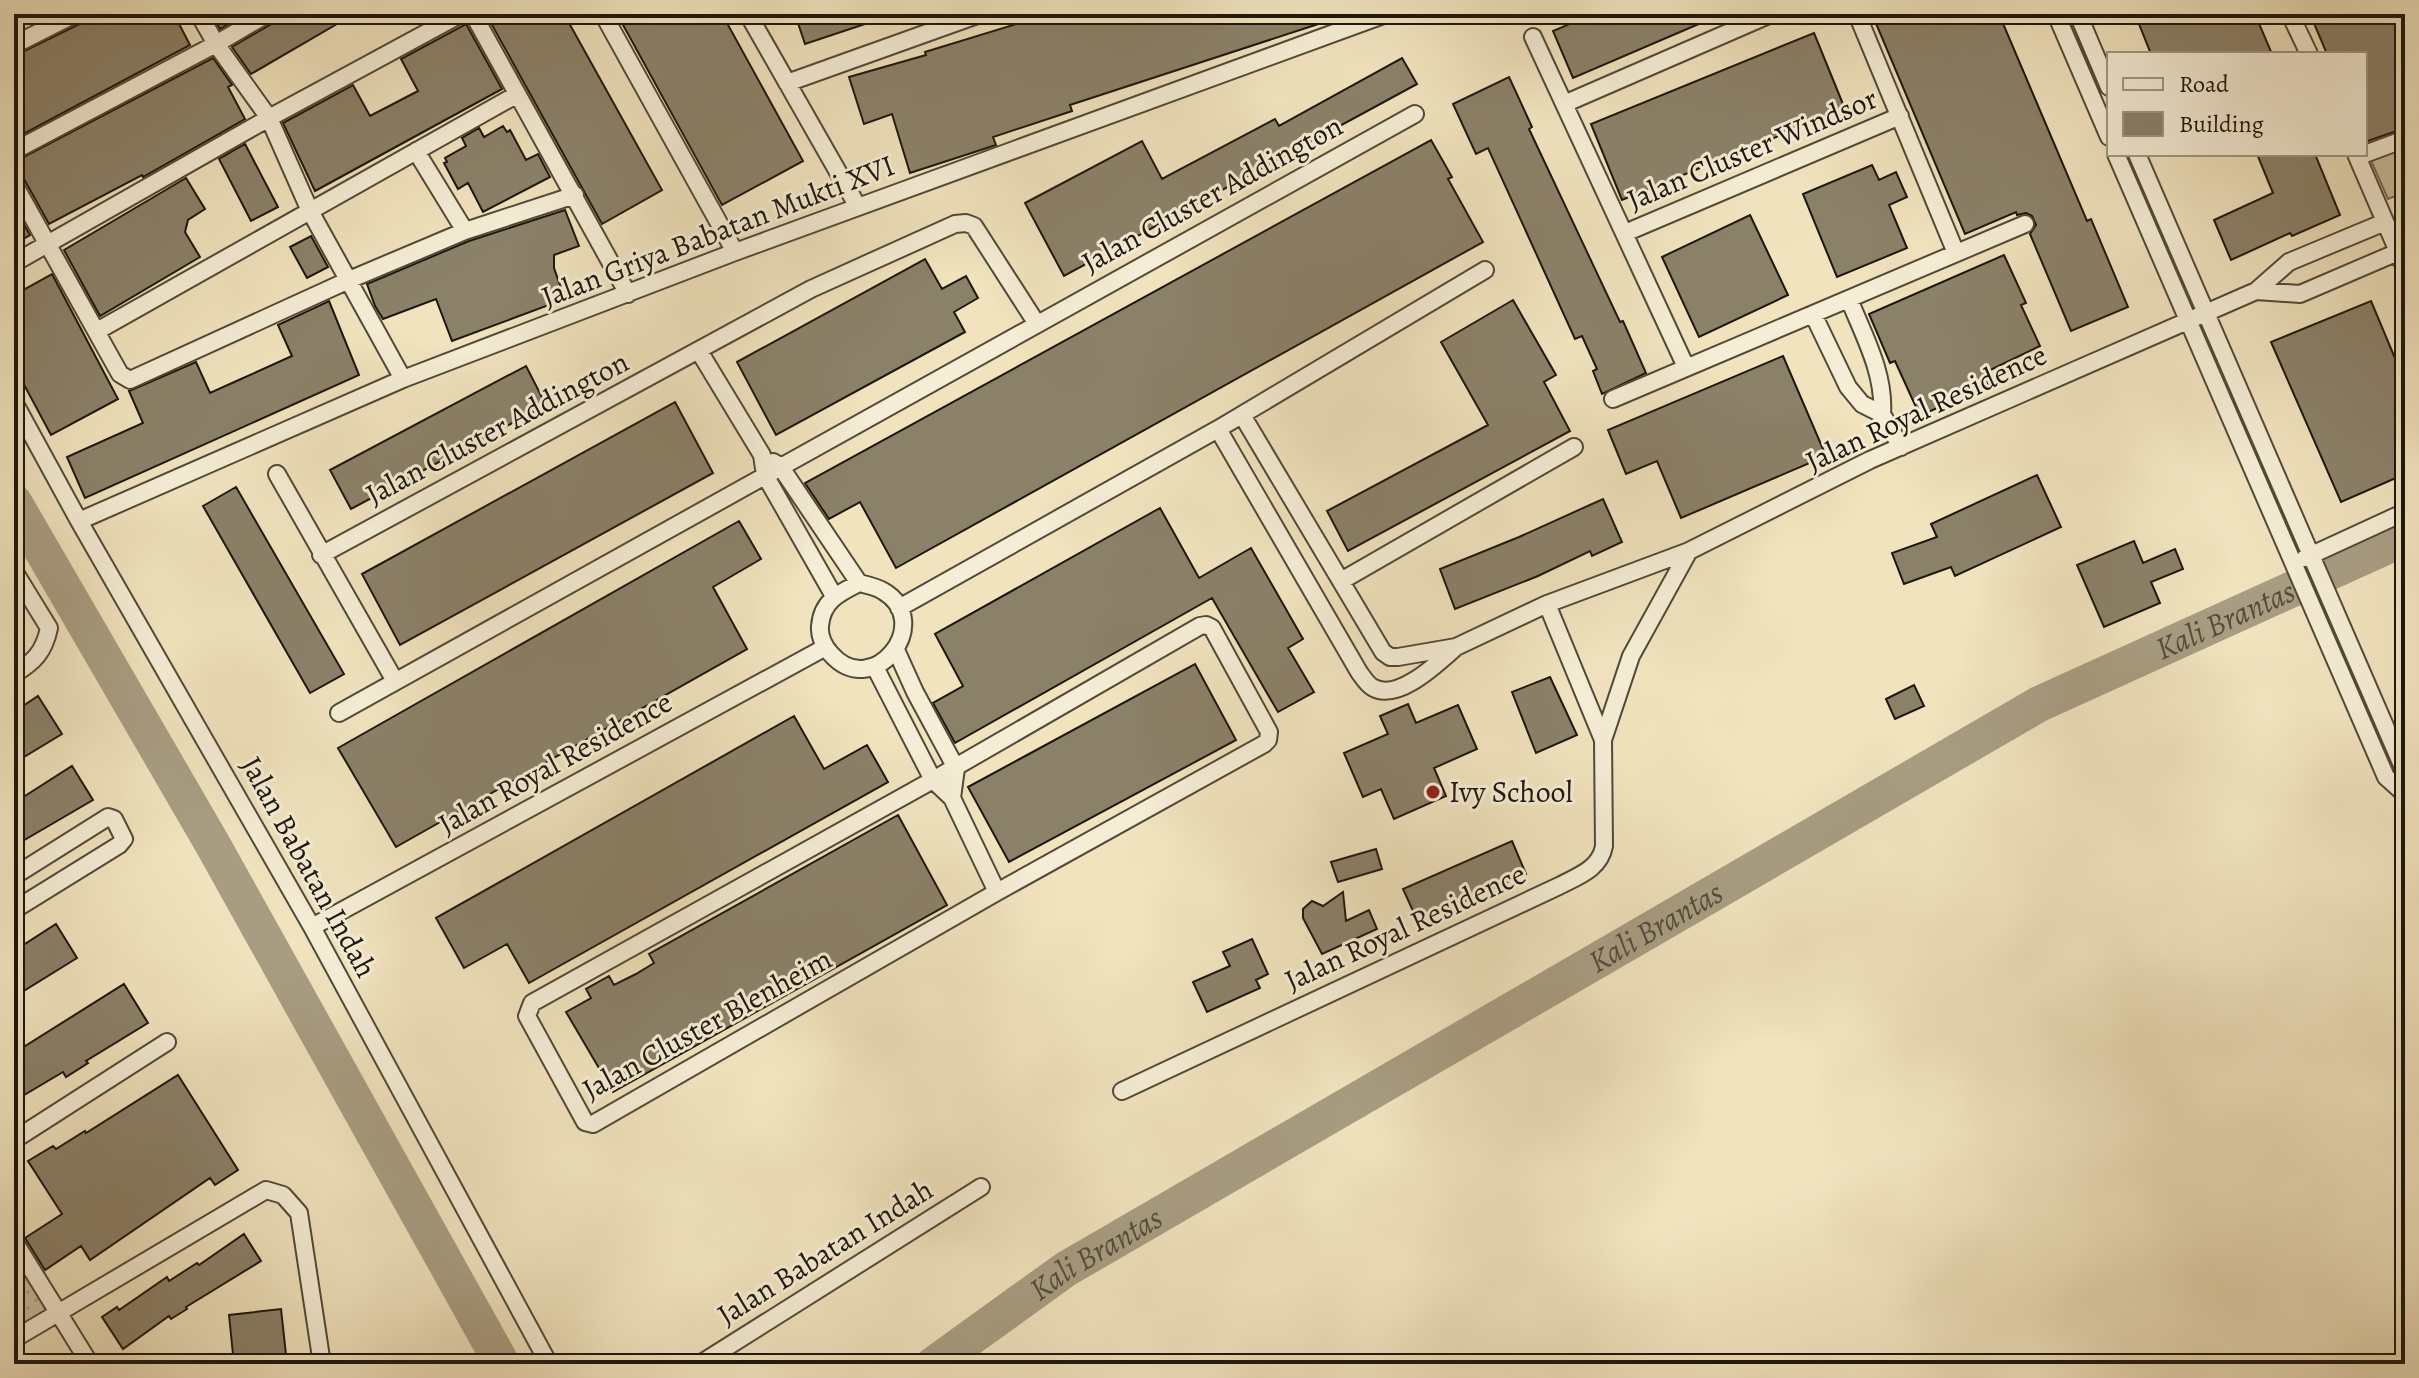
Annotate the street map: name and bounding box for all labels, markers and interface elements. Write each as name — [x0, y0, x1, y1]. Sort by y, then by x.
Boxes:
legend — [2107, 52, 2367, 156]
text: Road — [2179, 68, 2229, 100]
street label: Jalan Cluster Windsor — [1621, 78, 1883, 220]
street label: Jalan Cluster Addington — [1075, 106, 1349, 282]
text: Building — [2179, 108, 2264, 140]
street label: Jalan Griya Babatan Mukti XVI — [536, 145, 900, 317]
street label: Jalan Royal Residence — [1799, 335, 2053, 481]
street label: Jalan Cluster Addington — [359, 342, 635, 514]
water label: Kali Brantas — [2148, 569, 2302, 670]
street label: Jalan Royal Residence — [431, 682, 679, 844]
street label: Jalan Babatan Indah — [232, 749, 386, 985]
place label: Ivy School — [1449, 772, 1573, 812]
marker: Ivy School — [1424, 783, 1442, 801]
street label: Jalan Royal Residence — [1278, 854, 1532, 1000]
water label: Kali Brantas — [1580, 870, 1731, 983]
street label: Jalan Cluster Blenheim — [575, 939, 839, 1109]
street label: Jalan Babatan Indah — [710, 1170, 940, 1334]
water label: Kali Brantas — [1020, 1196, 1170, 1311]

